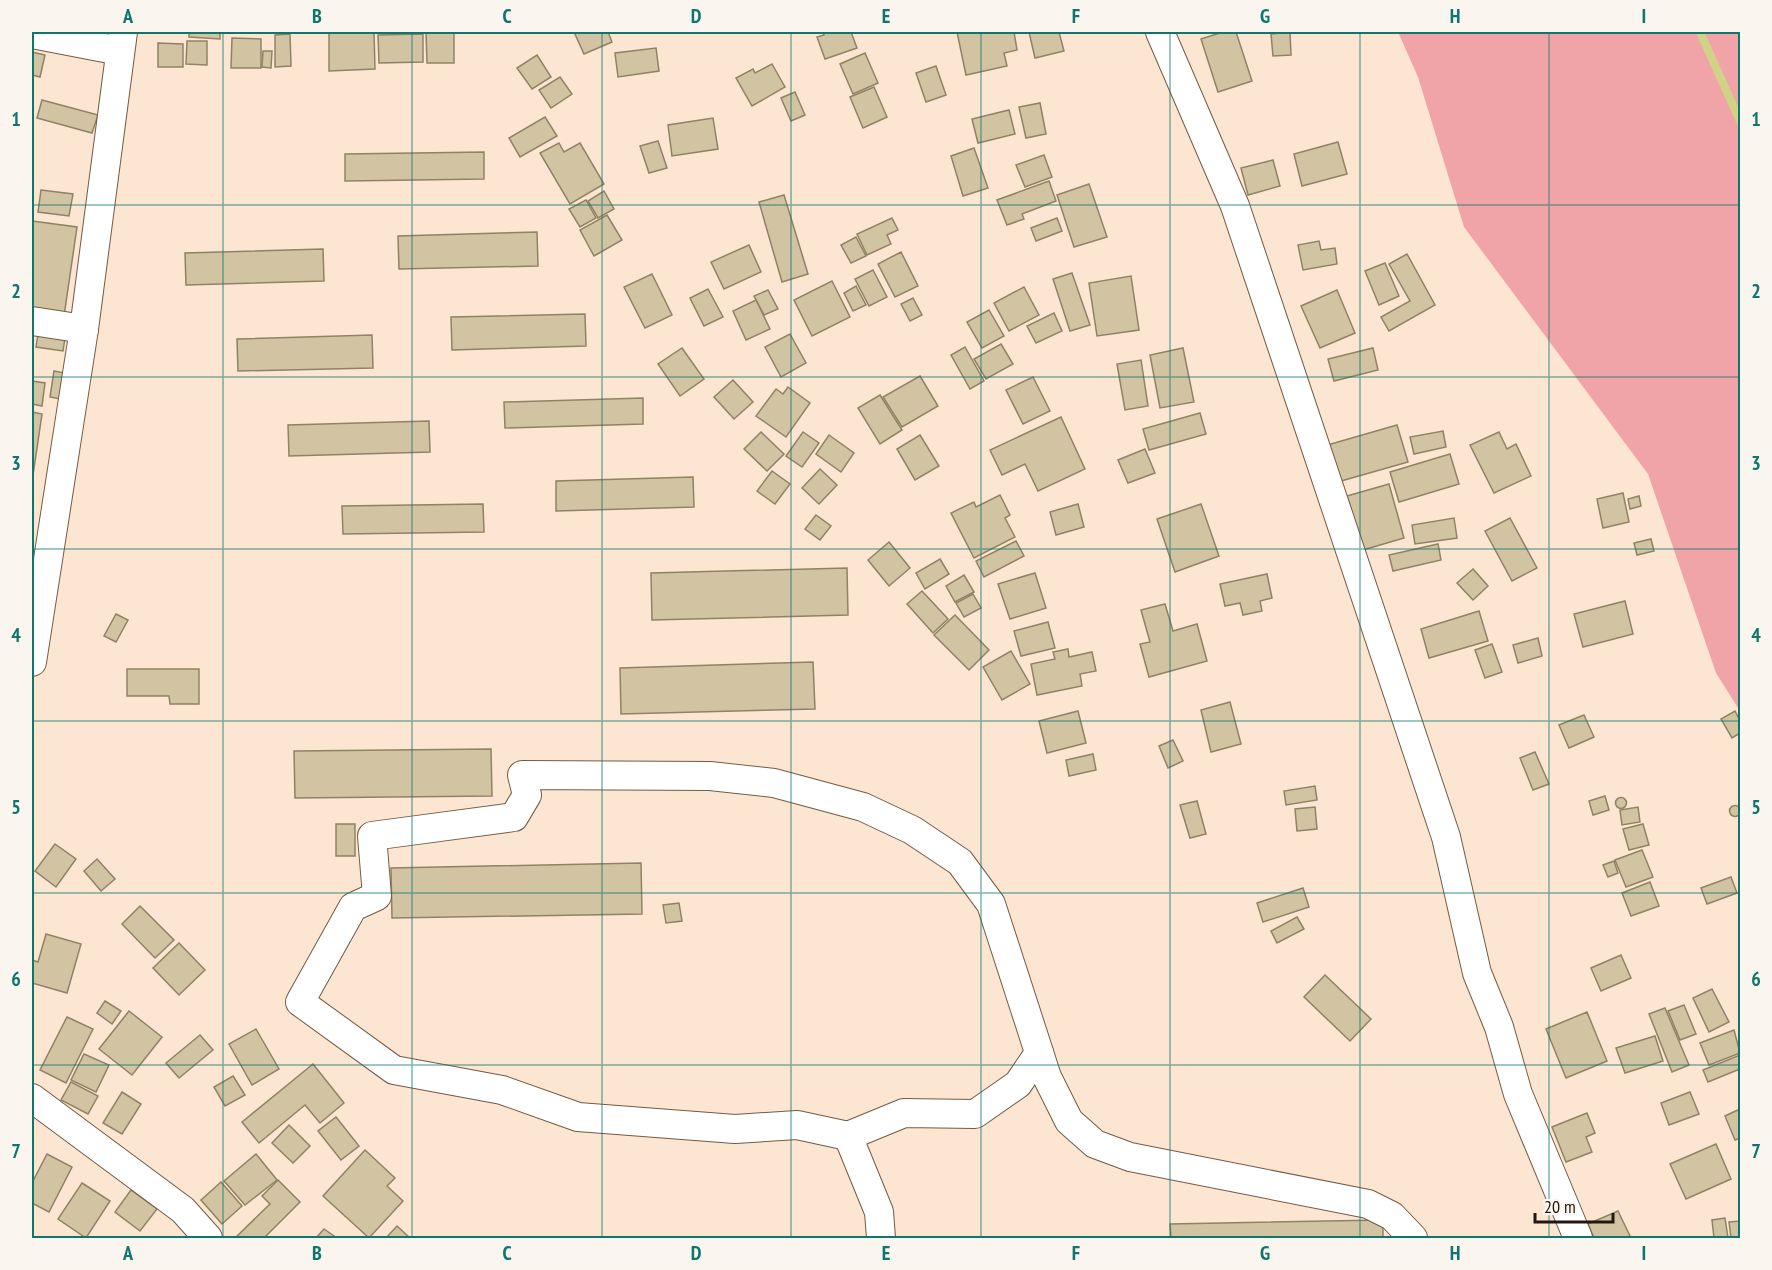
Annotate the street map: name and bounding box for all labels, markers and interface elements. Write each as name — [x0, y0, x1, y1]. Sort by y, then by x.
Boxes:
text: A — [122, 3, 134, 29]
text: B — [312, 3, 322, 29]
text: C — [502, 3, 512, 29]
text: D — [691, 3, 702, 29]
text: E — [882, 3, 890, 29]
text: F — [1072, 3, 1080, 29]
text: G — [1260, 3, 1270, 29]
text: H — [1450, 3, 1460, 29]
text: I — [1642, 3, 1646, 29]
text: 1 — [11, 106, 21, 132]
text: 1 — [1751, 106, 1761, 132]
text: 2 — [11, 278, 21, 304]
text: 2 — [1751, 278, 1761, 304]
text: 3 — [11, 450, 21, 476]
text: 3 — [1751, 450, 1761, 476]
text: 4 — [11, 622, 21, 648]
text: 4 — [1751, 622, 1761, 648]
text: 5 — [11, 794, 21, 820]
text: 5 — [1751, 794, 1761, 820]
text: 6 — [11, 966, 21, 992]
text: 6 — [1751, 966, 1761, 992]
text: 7 — [11, 1138, 21, 1164]
text: 7 — [1751, 1138, 1761, 1164]
scale bar — [1535, 1186, 1613, 1224]
text: 20 m — [1544, 1195, 1576, 1218]
text: A — [122, 1240, 134, 1266]
text: B — [312, 1240, 322, 1266]
text: C — [502, 1240, 512, 1266]
text: D — [691, 1240, 702, 1266]
text: E — [882, 1240, 890, 1266]
text: F — [1072, 1240, 1080, 1266]
text: G — [1260, 1240, 1270, 1266]
text: H — [1450, 1240, 1460, 1266]
text: I — [1642, 1240, 1646, 1266]

